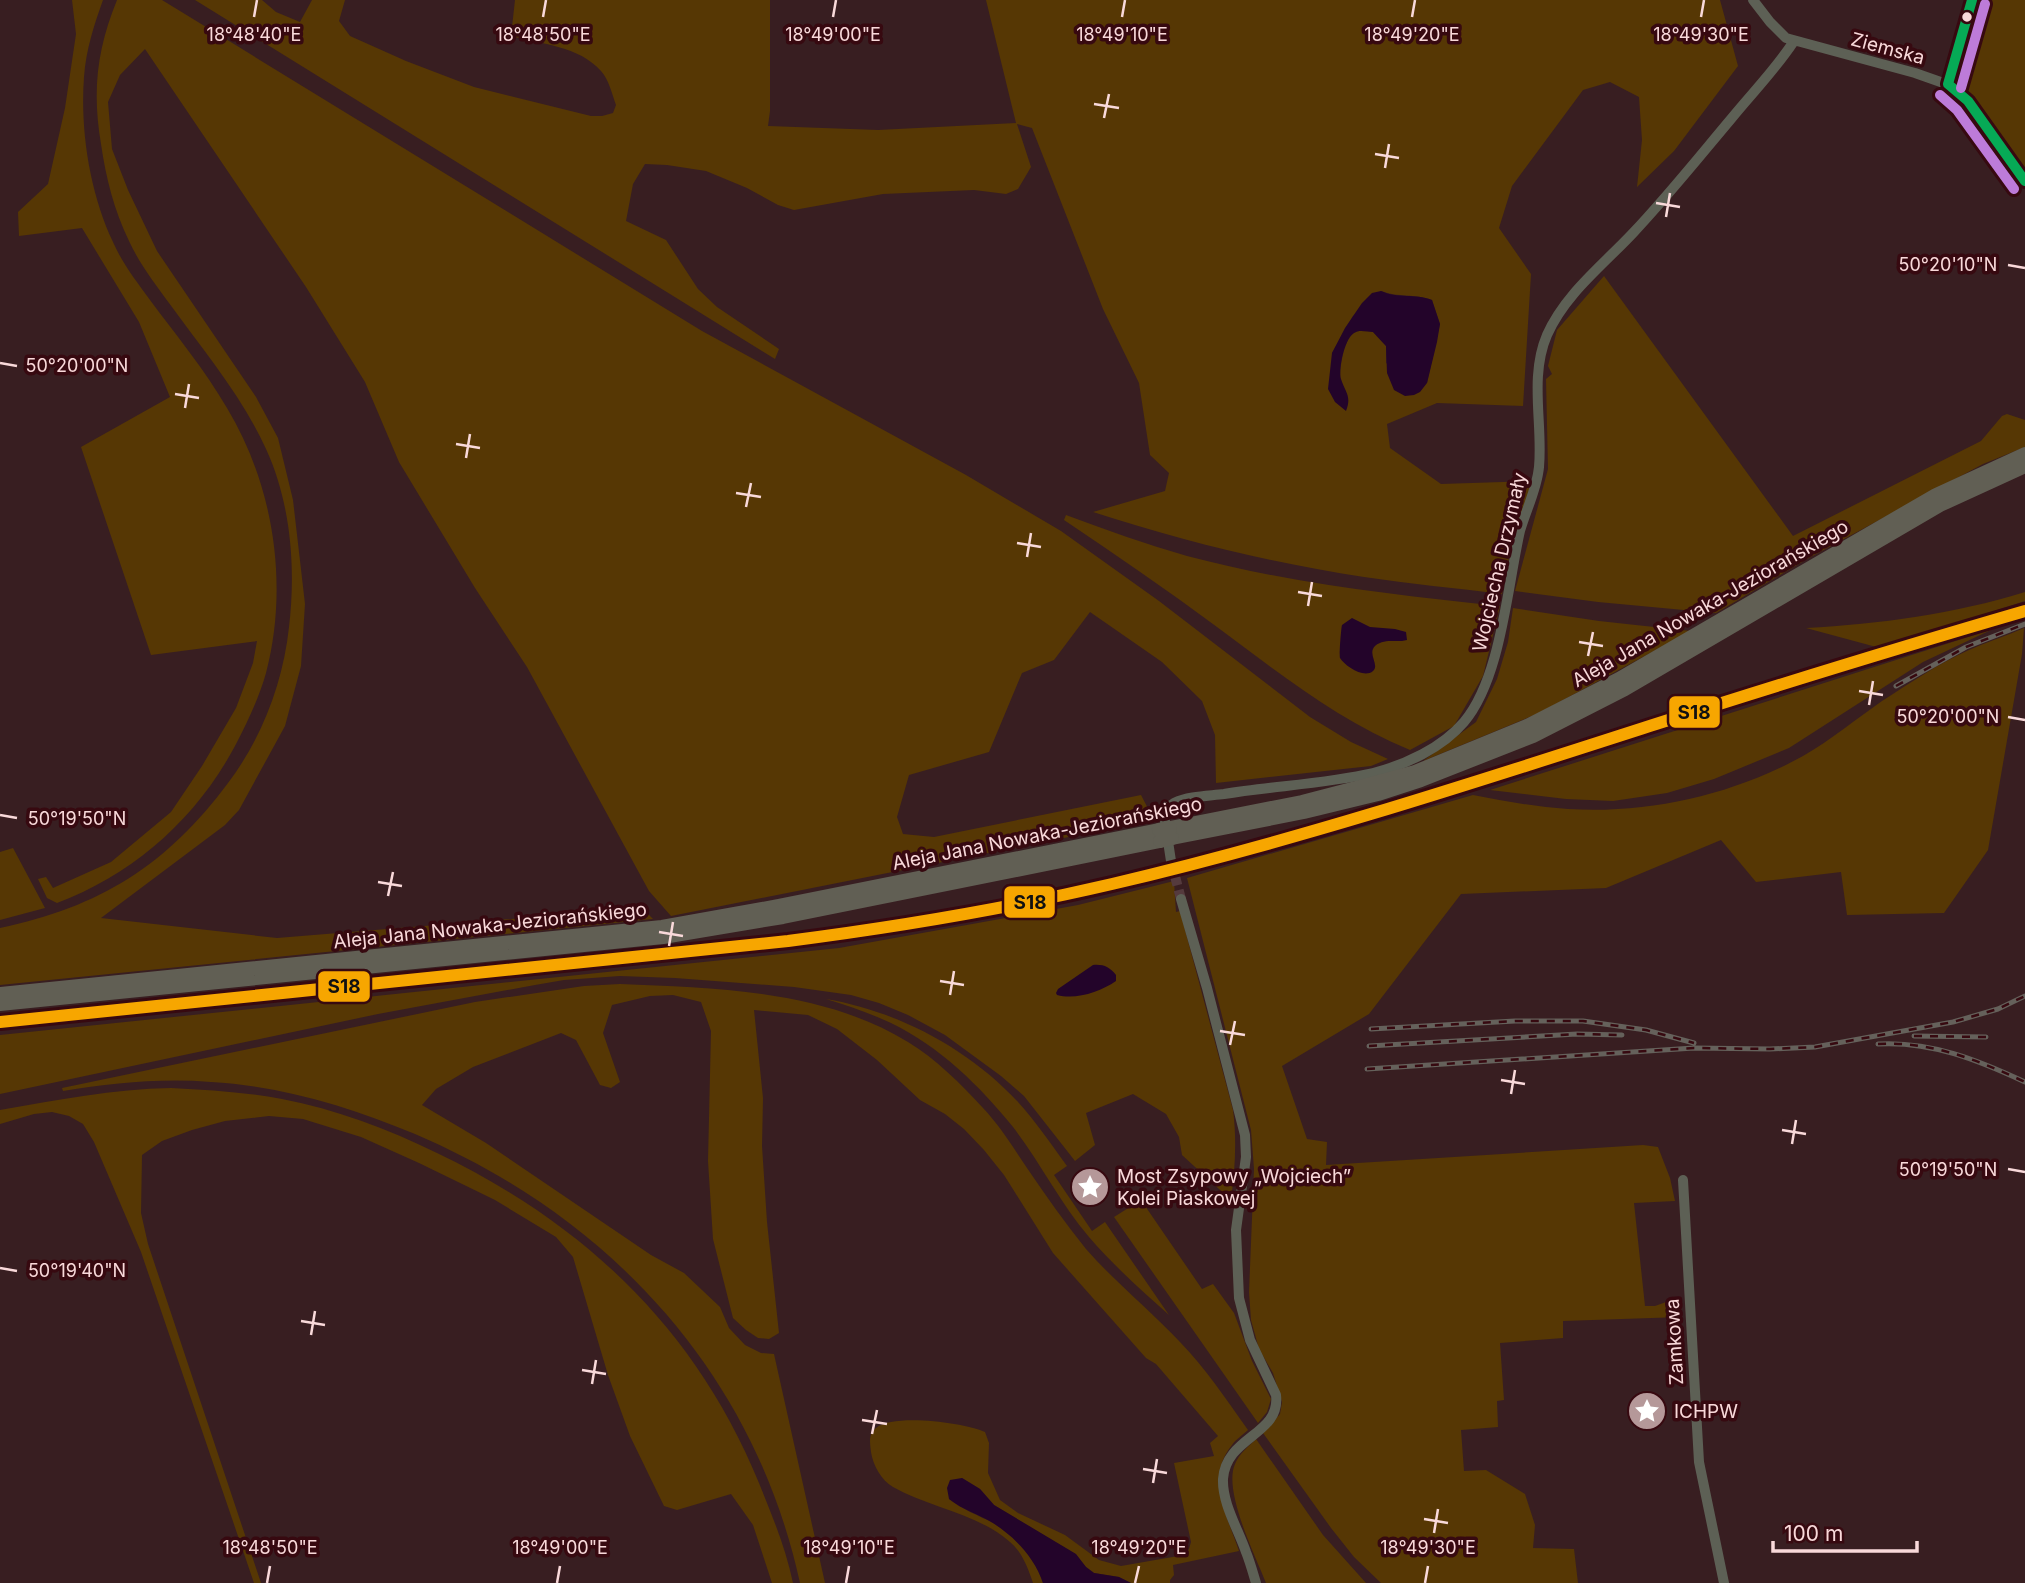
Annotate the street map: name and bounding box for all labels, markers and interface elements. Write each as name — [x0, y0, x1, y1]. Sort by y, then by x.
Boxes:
unlabelled marker — [1960, 10, 1974, 24]
text: 18°48'40"E — [207, 24, 301, 45]
text: 18°48'50"E — [495, 24, 591, 45]
text: 18°49'00"E — [785, 24, 881, 45]
text: 18°49'10"E — [1076, 24, 1168, 45]
text: 18°49'20"E — [1364, 24, 1460, 45]
text: 18°49'30"E — [1653, 24, 1749, 45]
street label: Ziemska — [1848, 28, 1927, 69]
text: 50°20'10"N — [1899, 254, 1997, 275]
text: 50°20'00"N — [26, 355, 128, 376]
street label: Wojciecha Drzymały — [1468, 470, 1531, 654]
street label: Aleja Jana Nowaka-Jeziorańskiego — [1568, 515, 1852, 692]
line badge: S18 — [1668, 695, 1721, 729]
text: S18 — [1678, 701, 1711, 724]
text: 50°20'00"N — [1897, 706, 1999, 727]
street label: Aleja Jana Nowaka-Jeziorańskiego — [890, 792, 1204, 875]
text: 50°19'50"N — [28, 808, 126, 829]
line badge: S18 — [1003, 885, 1056, 919]
text: S18 — [1014, 891, 1047, 914]
street label: Aleja Jana Nowaka-Jeziorańskiego — [332, 898, 648, 953]
line badge: S18 — [317, 970, 371, 1003]
text: S18 — [328, 975, 361, 998]
text: 50°19'50"N — [1899, 1159, 1997, 1180]
place label: Most Zsypowy „Wojciech” Kolei Piaskowej — [1117, 1165, 1351, 1210]
place icon: Most Zsypowy „Wojciech” Kolei Piaskowej — [1069, 1166, 1111, 1208]
text: 50°19'40"N — [28, 1260, 126, 1281]
street label: Zamkowa — [1661, 1298, 1688, 1386]
place icon: ICHPW — [1626, 1390, 1668, 1432]
place label: ICHPW — [1674, 1400, 1738, 1423]
scale bar — [1773, 1510, 1916, 1554]
text: 100 m — [1784, 1521, 1843, 1546]
text: 18°48'50"E — [222, 1537, 318, 1558]
text: 18°49'00"E — [512, 1537, 608, 1558]
text: 18°49'10"E — [803, 1537, 895, 1558]
text: 18°49'20"E — [1091, 1537, 1187, 1558]
text: 18°49'30"E — [1380, 1537, 1476, 1558]

